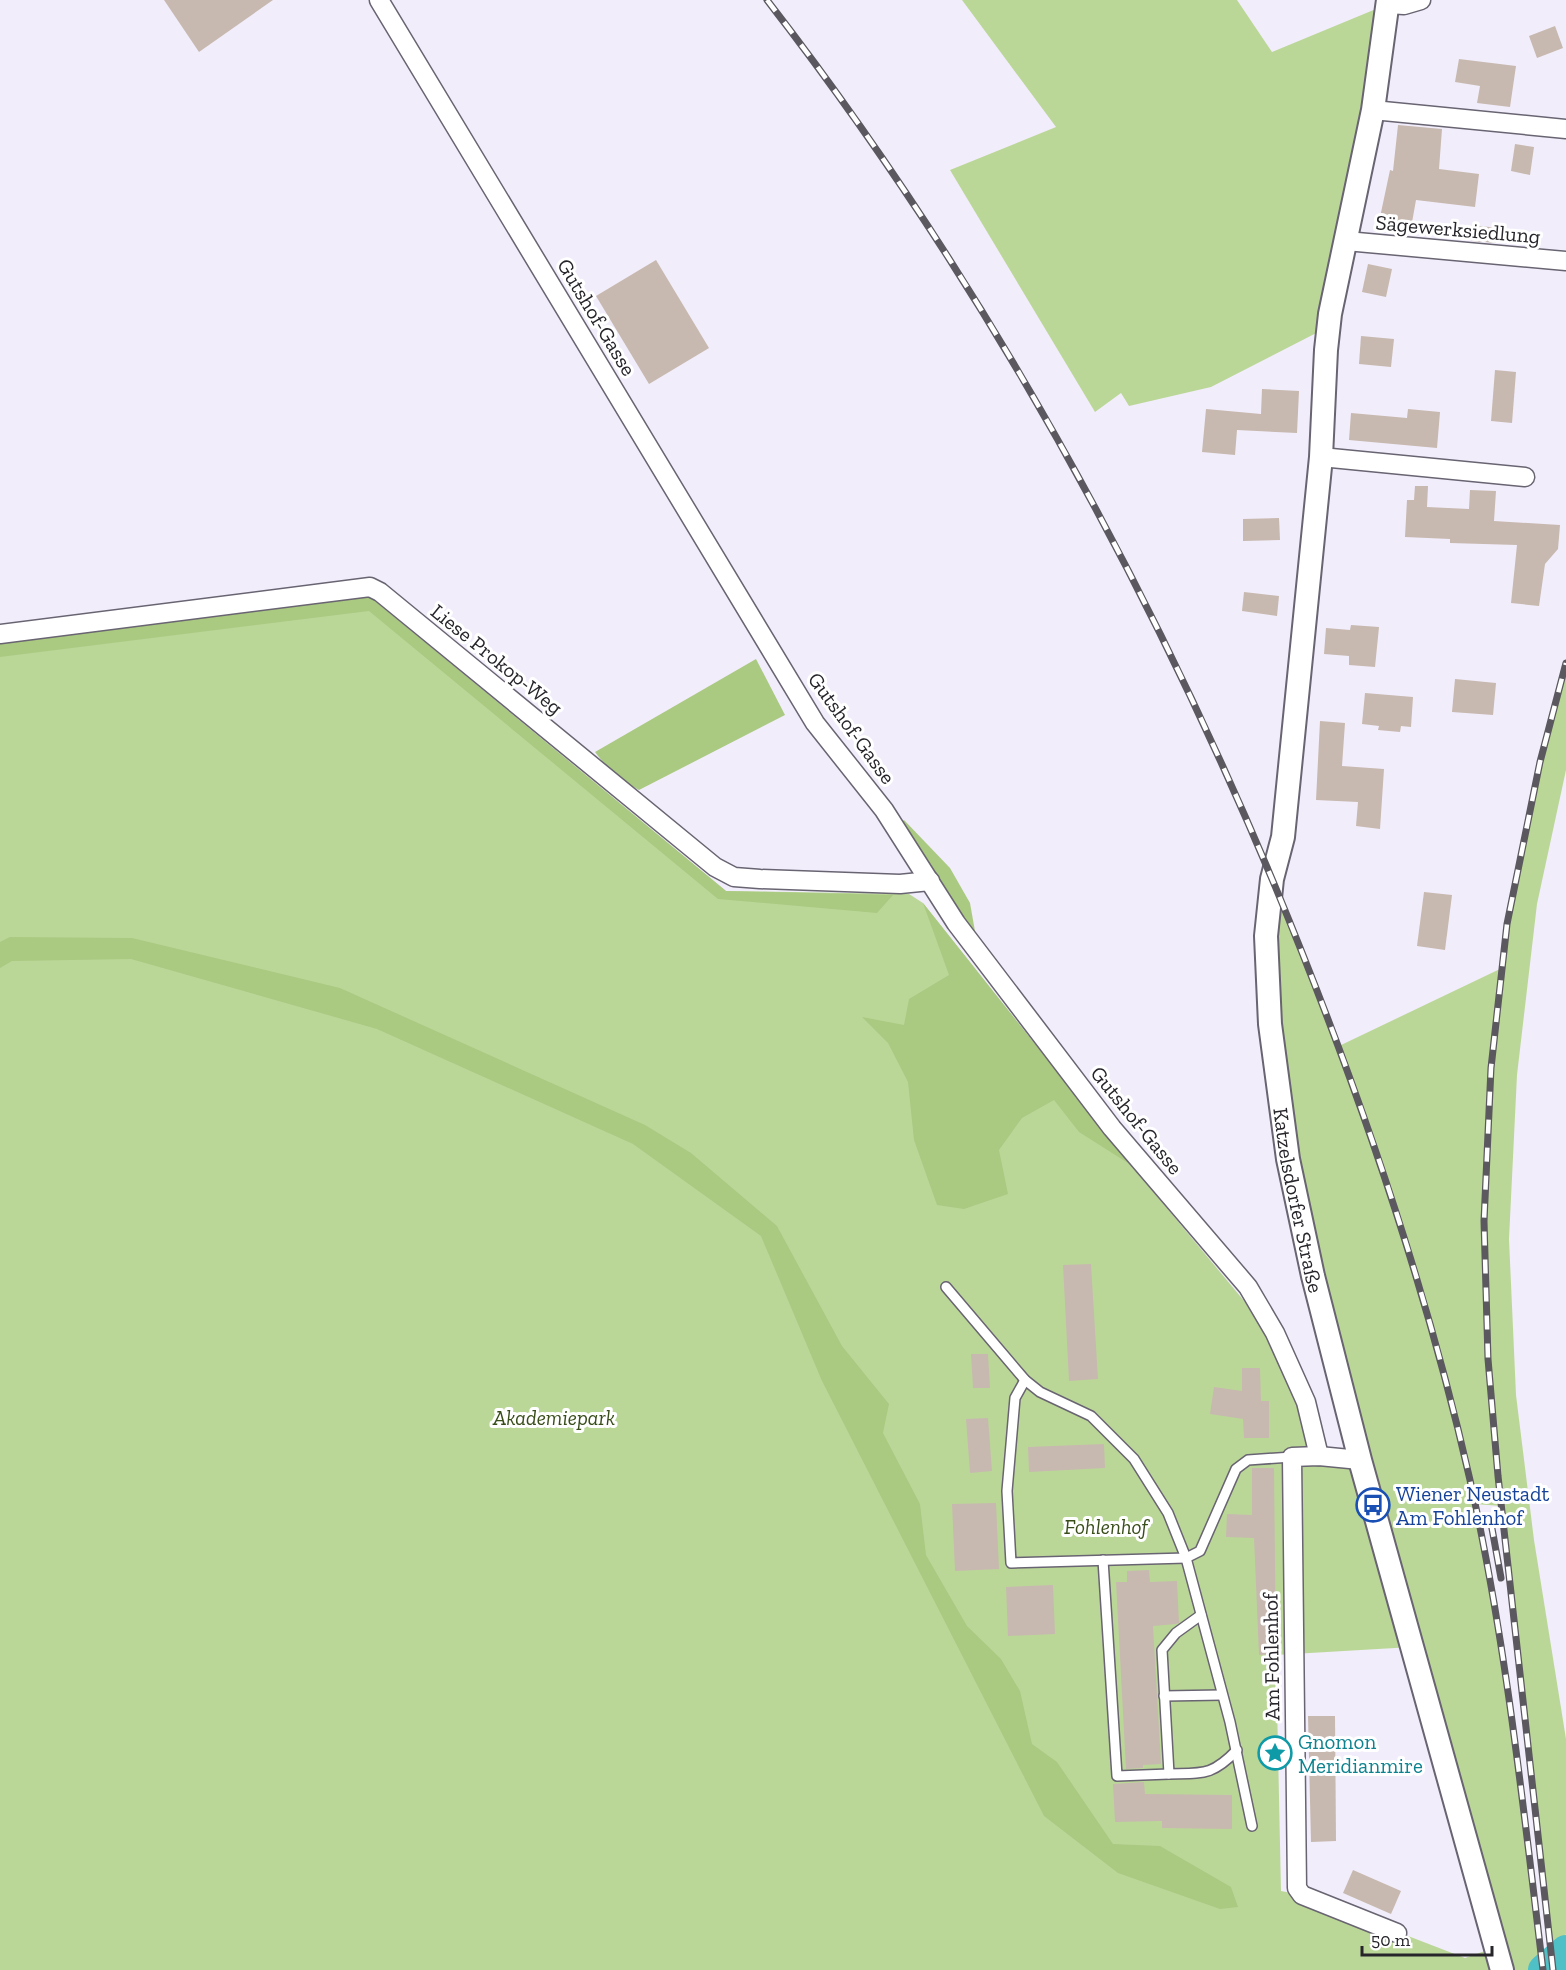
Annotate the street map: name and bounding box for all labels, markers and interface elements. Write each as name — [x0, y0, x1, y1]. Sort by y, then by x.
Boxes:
street label: Sägewerksiedlung — [1375, 209, 1542, 249]
street label: Gutshof-Gasse — [552, 254, 642, 380]
street label: Liese Prokop-Weg — [426, 598, 568, 720]
street label: Gutshof-Gasse — [803, 667, 901, 789]
street label: Gutshof-Gasse — [1086, 1061, 1188, 1179]
street label: Katzelsdorfer Straße — [1269, 1106, 1329, 1295]
park label: Akademiepark — [492, 1405, 615, 1430]
place label: Wiener Neustadt Am Fohlenhof — [1396, 1481, 1550, 1530]
bus stop icon: Wiener Neustadt Am Fohlenhof — [1355, 1487, 1391, 1523]
park label: Fohlenhof — [1064, 1514, 1151, 1539]
street label: Am Fohlenhof — [1257, 1592, 1285, 1721]
place label: Gnomon Meridianmire — [1298, 1729, 1423, 1778]
place icon: Gnomon Meridianmire — [1257, 1735, 1293, 1771]
scale bar — [1362, 1919, 1492, 1957]
text: 50 m — [1371, 1929, 1411, 1951]

